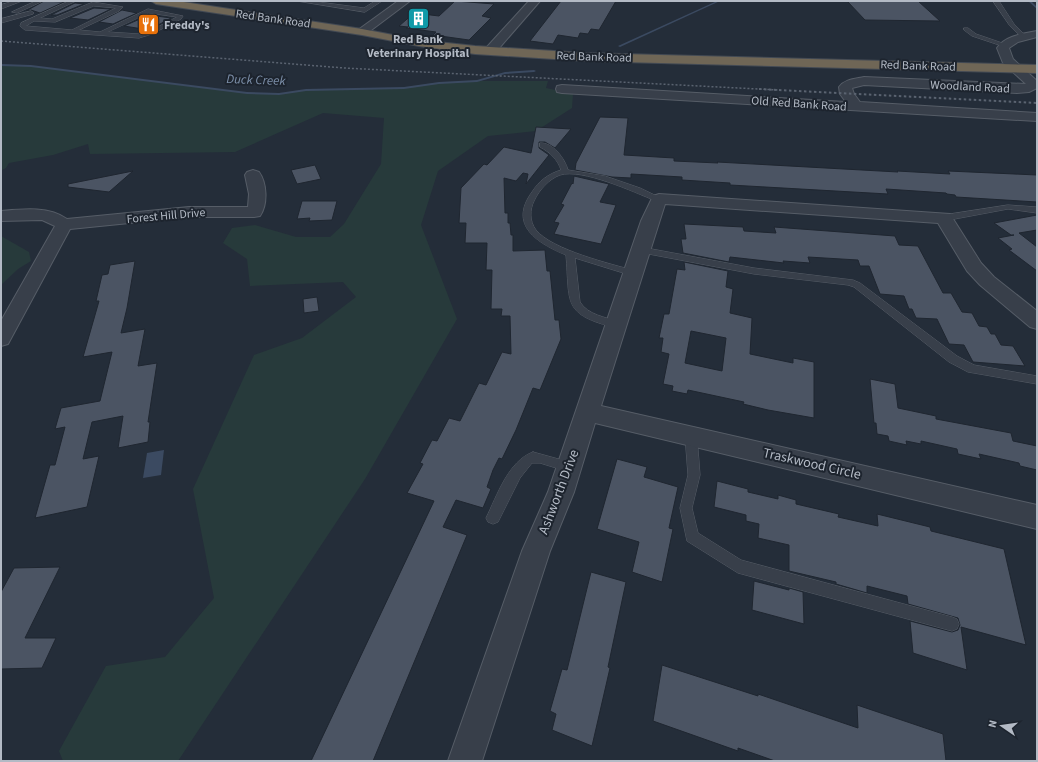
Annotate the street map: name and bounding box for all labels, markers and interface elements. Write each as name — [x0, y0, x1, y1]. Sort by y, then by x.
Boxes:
street label: Red Bank Road — [234, 5, 312, 33]
building icon: Red Bank Veterinary Hospital — [405, 5, 431, 31]
restaurant icon: Freddy's — [135, 12, 161, 38]
place label: Freddy's — [164, 17, 210, 34]
place label: Red Bank Veterinary Hospital — [366, 31, 470, 62]
street label: Red Bank Road — [556, 47, 632, 67]
street label: Red Bank Road — [880, 56, 956, 76]
water label: Duck Creek — [226, 70, 287, 90]
street label: Woodland Road — [930, 76, 1010, 98]
street label: Old Red Bank Road — [751, 92, 847, 116]
street label: Forest Hill Drive — [126, 204, 206, 228]
street label: Traskwood Circle — [761, 443, 863, 485]
street label: Ashworth Drive — [534, 447, 584, 537]
north arrow — [982, 706, 1022, 746]
text: N — [985, 719, 1001, 729]

